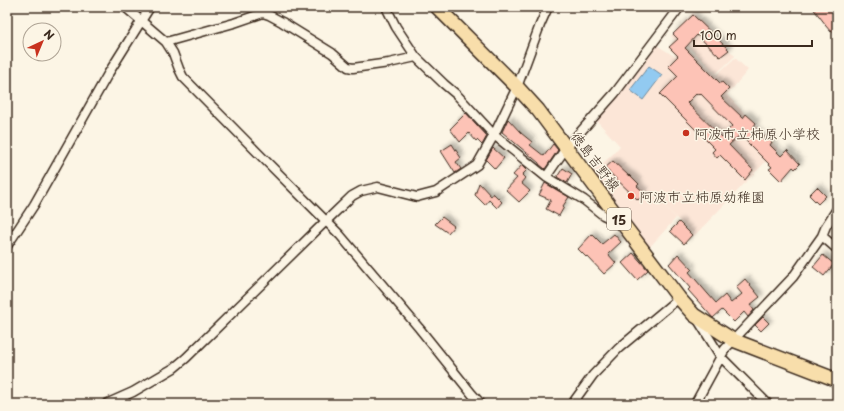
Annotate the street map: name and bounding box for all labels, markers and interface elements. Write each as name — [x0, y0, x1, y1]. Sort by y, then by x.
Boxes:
north arrow — [22, 22, 62, 62]
scale bar — [694, 22, 812, 48]
text: N — [40, 25, 59, 44]
text: 100 m — [700, 26, 737, 44]
place label: 阿波市立柿原小学校 — [694, 123, 820, 144]
street label: 徳島吉野線 — [567, 127, 625, 195]
marker: 阿波市立柿原小学校 — [681, 128, 691, 138]
place label: 阿波市立柿原幼稚園 — [639, 186, 765, 207]
marker: 阿波市立柿原幼稚園 — [626, 191, 636, 201]
road number: 15 — [607, 208, 631, 230]

